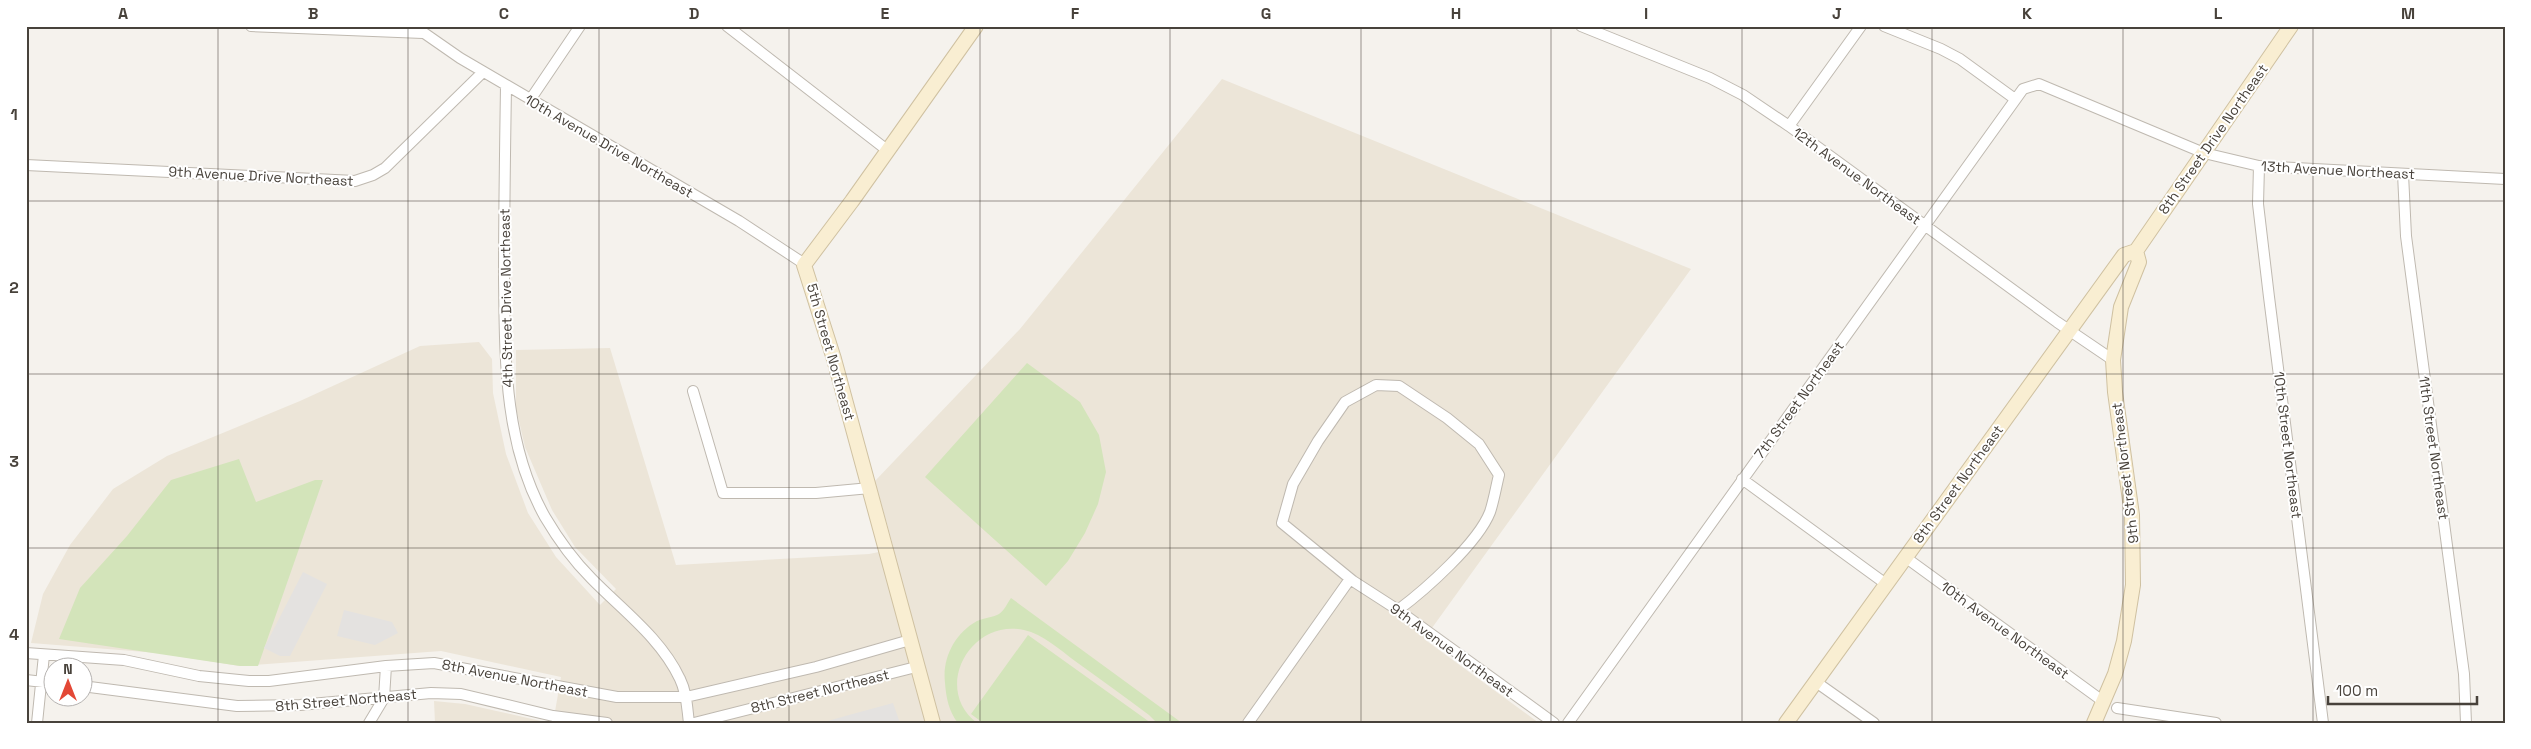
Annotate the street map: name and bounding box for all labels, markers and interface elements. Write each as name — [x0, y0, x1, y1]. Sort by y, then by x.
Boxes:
text: A — [118, 3, 128, 24]
text: B — [308, 3, 318, 24]
text: C — [499, 3, 509, 24]
text: D — [689, 3, 699, 24]
text: E — [881, 3, 890, 24]
text: F — [1071, 3, 1080, 24]
text: G — [1261, 3, 1271, 24]
text: H — [1451, 3, 1461, 24]
text: I — [1644, 3, 1648, 24]
text: J — [1832, 3, 1842, 24]
text: K — [2022, 3, 2032, 24]
text: L — [2214, 3, 2223, 24]
text: M — [2401, 3, 2415, 24]
street label: 8th Street Drive Northeast — [2154, 61, 2272, 217]
street label: 10th Avenue Drive Northeast — [522, 90, 696, 202]
text: 1 — [10, 104, 18, 125]
street label: 12th Avenue Northeast — [1789, 123, 1925, 229]
street label: 13th Avenue Northeast — [2261, 157, 2415, 183]
street label: 9th Avenue Drive Northeast — [168, 162, 354, 190]
street label: 4th Street Drive Northeast — [495, 208, 517, 388]
text: 2 — [9, 277, 19, 298]
street label: 5th Street Northeast — [803, 281, 859, 423]
street label: 7th Street Northeast — [1750, 338, 1848, 462]
street label: 10th Street Northeast — [2270, 370, 2306, 520]
street label: 11th Street Northeast — [2415, 375, 2453, 521]
street label: 9th Street Northeast — [2107, 402, 2143, 544]
street label: 8th Street Northeast — [1909, 421, 2007, 547]
text: 3 — [9, 451, 19, 472]
street label: 10th Avenue Northeast — [1937, 577, 2073, 683]
street label: 9th Avenue Northeast — [1387, 599, 1517, 701]
text: 4 — [9, 624, 19, 645]
street label: 8th Avenue Northeast — [440, 655, 590, 701]
north arrow — [42, 656, 92, 706]
text: N — [63, 660, 73, 678]
street label: 8th Street Northeast — [749, 665, 891, 717]
scale bar — [2328, 674, 2477, 706]
text: 100 m — [2336, 681, 2378, 700]
street label: 8th Street Northeast — [275, 685, 417, 715]

